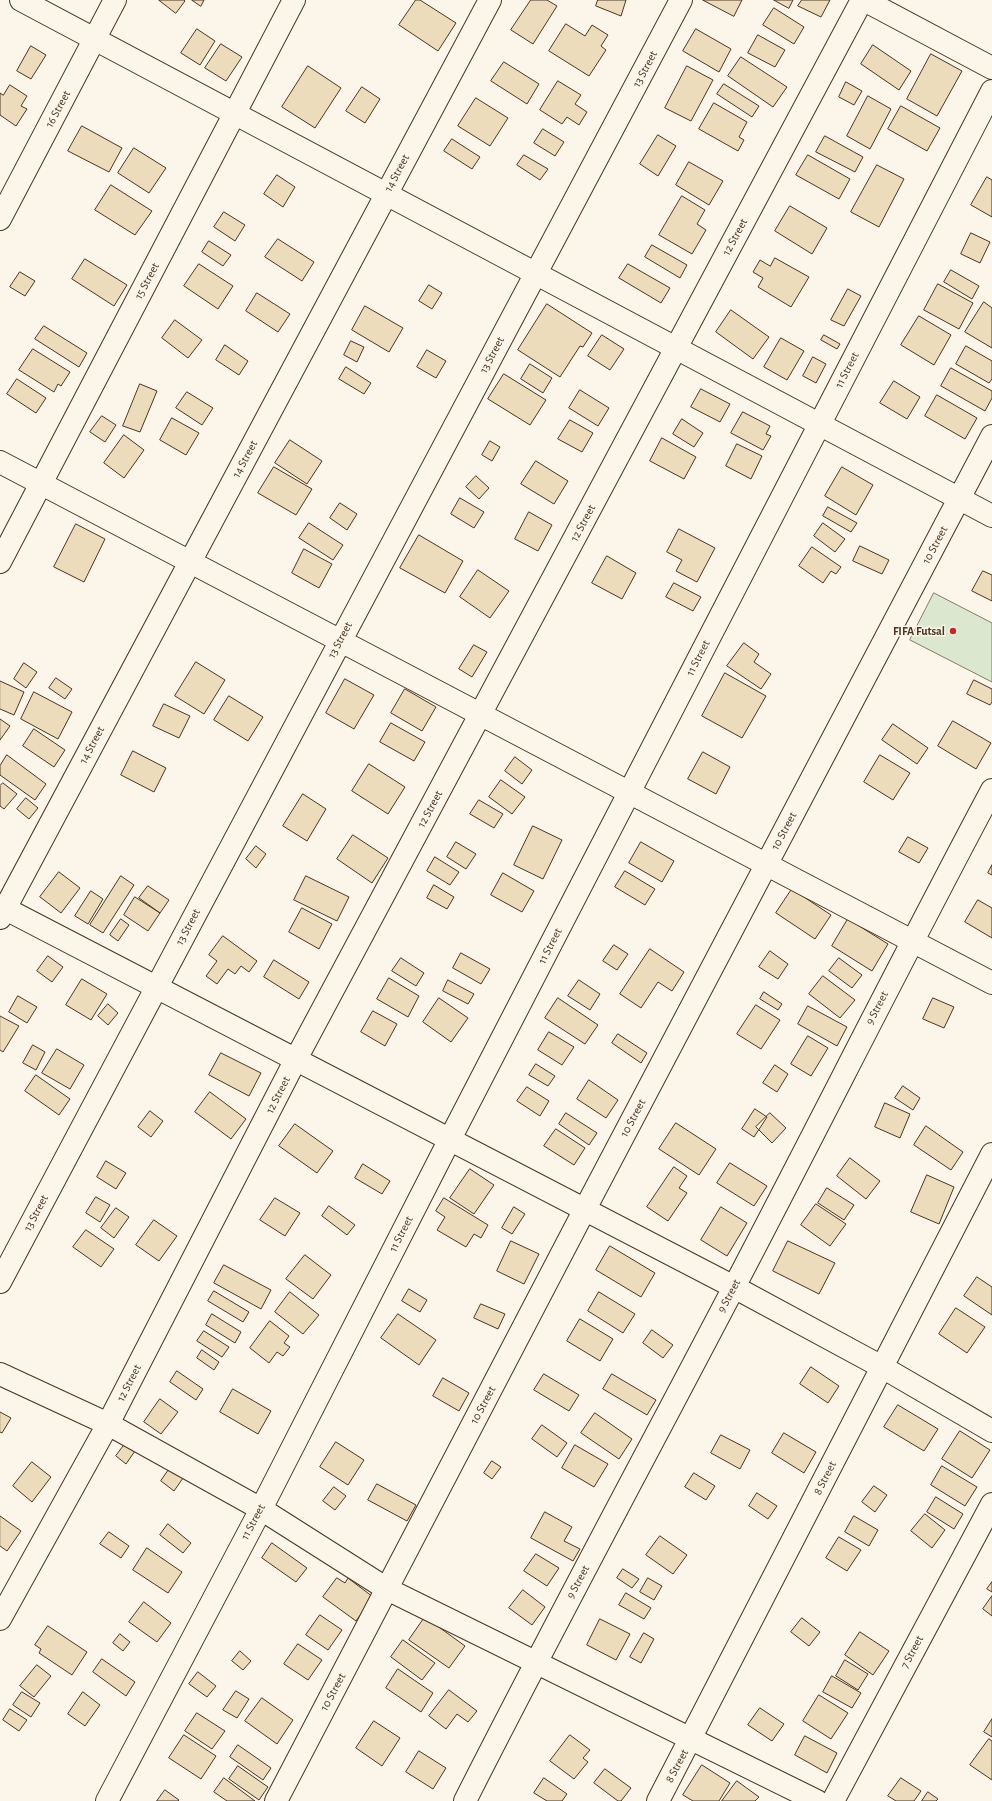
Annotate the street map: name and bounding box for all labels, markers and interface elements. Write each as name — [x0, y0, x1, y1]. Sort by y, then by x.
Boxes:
street label: 13 Street — [629, 48, 661, 90]
street label: 16 Street — [42, 88, 74, 130]
street label: 14 Street — [381, 152, 413, 194]
street label: 12 Street — [719, 216, 751, 258]
street label: 15 Street — [131, 260, 163, 302]
street label: 13 Street — [476, 334, 508, 376]
street label: 11 Street — [832, 350, 862, 390]
street label: 14 Street — [229, 438, 261, 480]
street label: 12 Street — [567, 502, 599, 544]
street label: 10 Street — [919, 524, 951, 566]
street label: 13 Street — [324, 619, 356, 661]
place label: FIFA Futsal — [893, 624, 945, 638]
marker: FIFA Futsal — [948, 626, 958, 636]
street label: 11 Street — [683, 638, 713, 678]
street label: 14 Street — [76, 724, 108, 766]
street label: 12 Street — [414, 788, 446, 830]
street label: 10 Street — [768, 810, 800, 852]
street label: 13 Street — [172, 906, 204, 948]
street label: 11 Street — [535, 926, 565, 966]
street label: 9 Street — [862, 989, 892, 1027]
street label: 12 Street — [263, 1074, 293, 1116]
street label: 10 Street — [617, 1097, 649, 1139]
street label: 13 Street — [20, 1192, 52, 1234]
street label: 11 Street — [386, 1214, 416, 1254]
street label: 9 Street — [714, 1277, 744, 1315]
street label: 12 Street — [114, 1362, 144, 1404]
street label: 10 Street — [467, 1384, 499, 1426]
street label: 8 Street — [810, 1459, 840, 1497]
street label: 11 Street — [238, 1502, 268, 1542]
street label: 9 Street — [563, 1563, 593, 1601]
street label: 7 Street — [897, 1633, 927, 1671]
street label: 10 Street — [317, 1671, 349, 1713]
street label: 8 Street — [662, 1747, 692, 1785]

